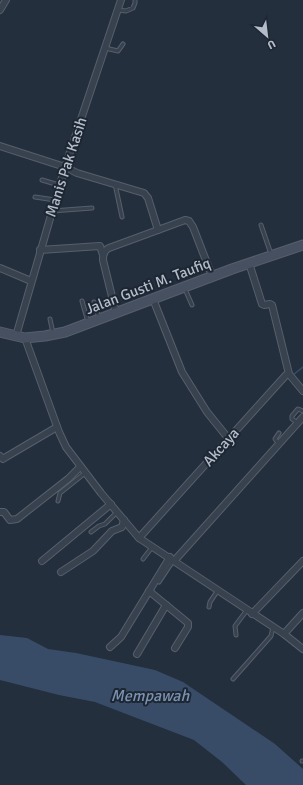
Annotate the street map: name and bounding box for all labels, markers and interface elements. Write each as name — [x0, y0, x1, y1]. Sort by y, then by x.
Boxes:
north arrow — [247, 16, 287, 56]
text: U — [265, 37, 278, 52]
street label: Manis Pak Kasih — [41, 115, 91, 219]
street label: Jalan Gusti M. Taufiq — [83, 254, 213, 318]
street label: Akcaya — [199, 424, 243, 470]
water label: Mempawah — [111, 686, 190, 706]

